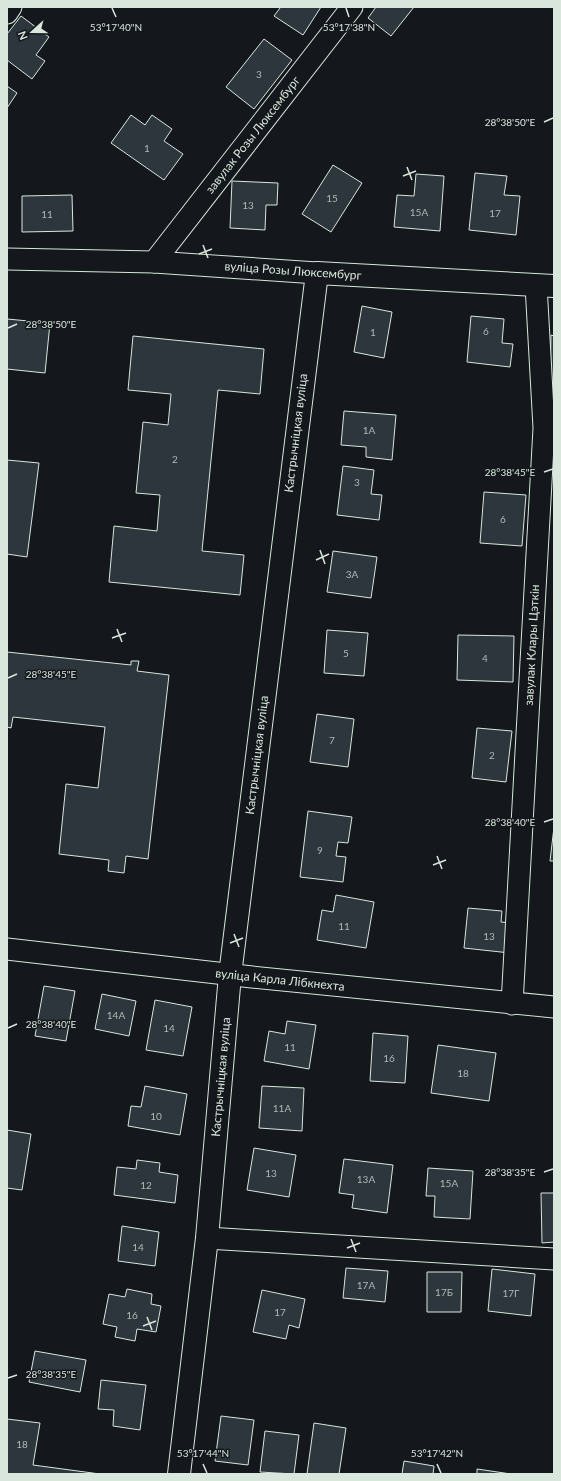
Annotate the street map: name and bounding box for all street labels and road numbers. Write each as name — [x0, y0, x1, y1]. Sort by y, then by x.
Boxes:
street label: завулак Розы Люксембург — [202, 73, 303, 196]
street label: вуліца Розы Люксембург — [224, 258, 362, 283]
street label: Кастрычніцкая вуліца — [281, 372, 310, 493]
street label: завулак Клары Цэткін — [521, 584, 542, 706]
street label: Кастрычніцкая вуліца — [242, 694, 271, 815]
street label: вуліца Карла Лібкнехта — [215, 965, 345, 994]
street label: Кастрычніцкая вуліца — [208, 1017, 233, 1137]

